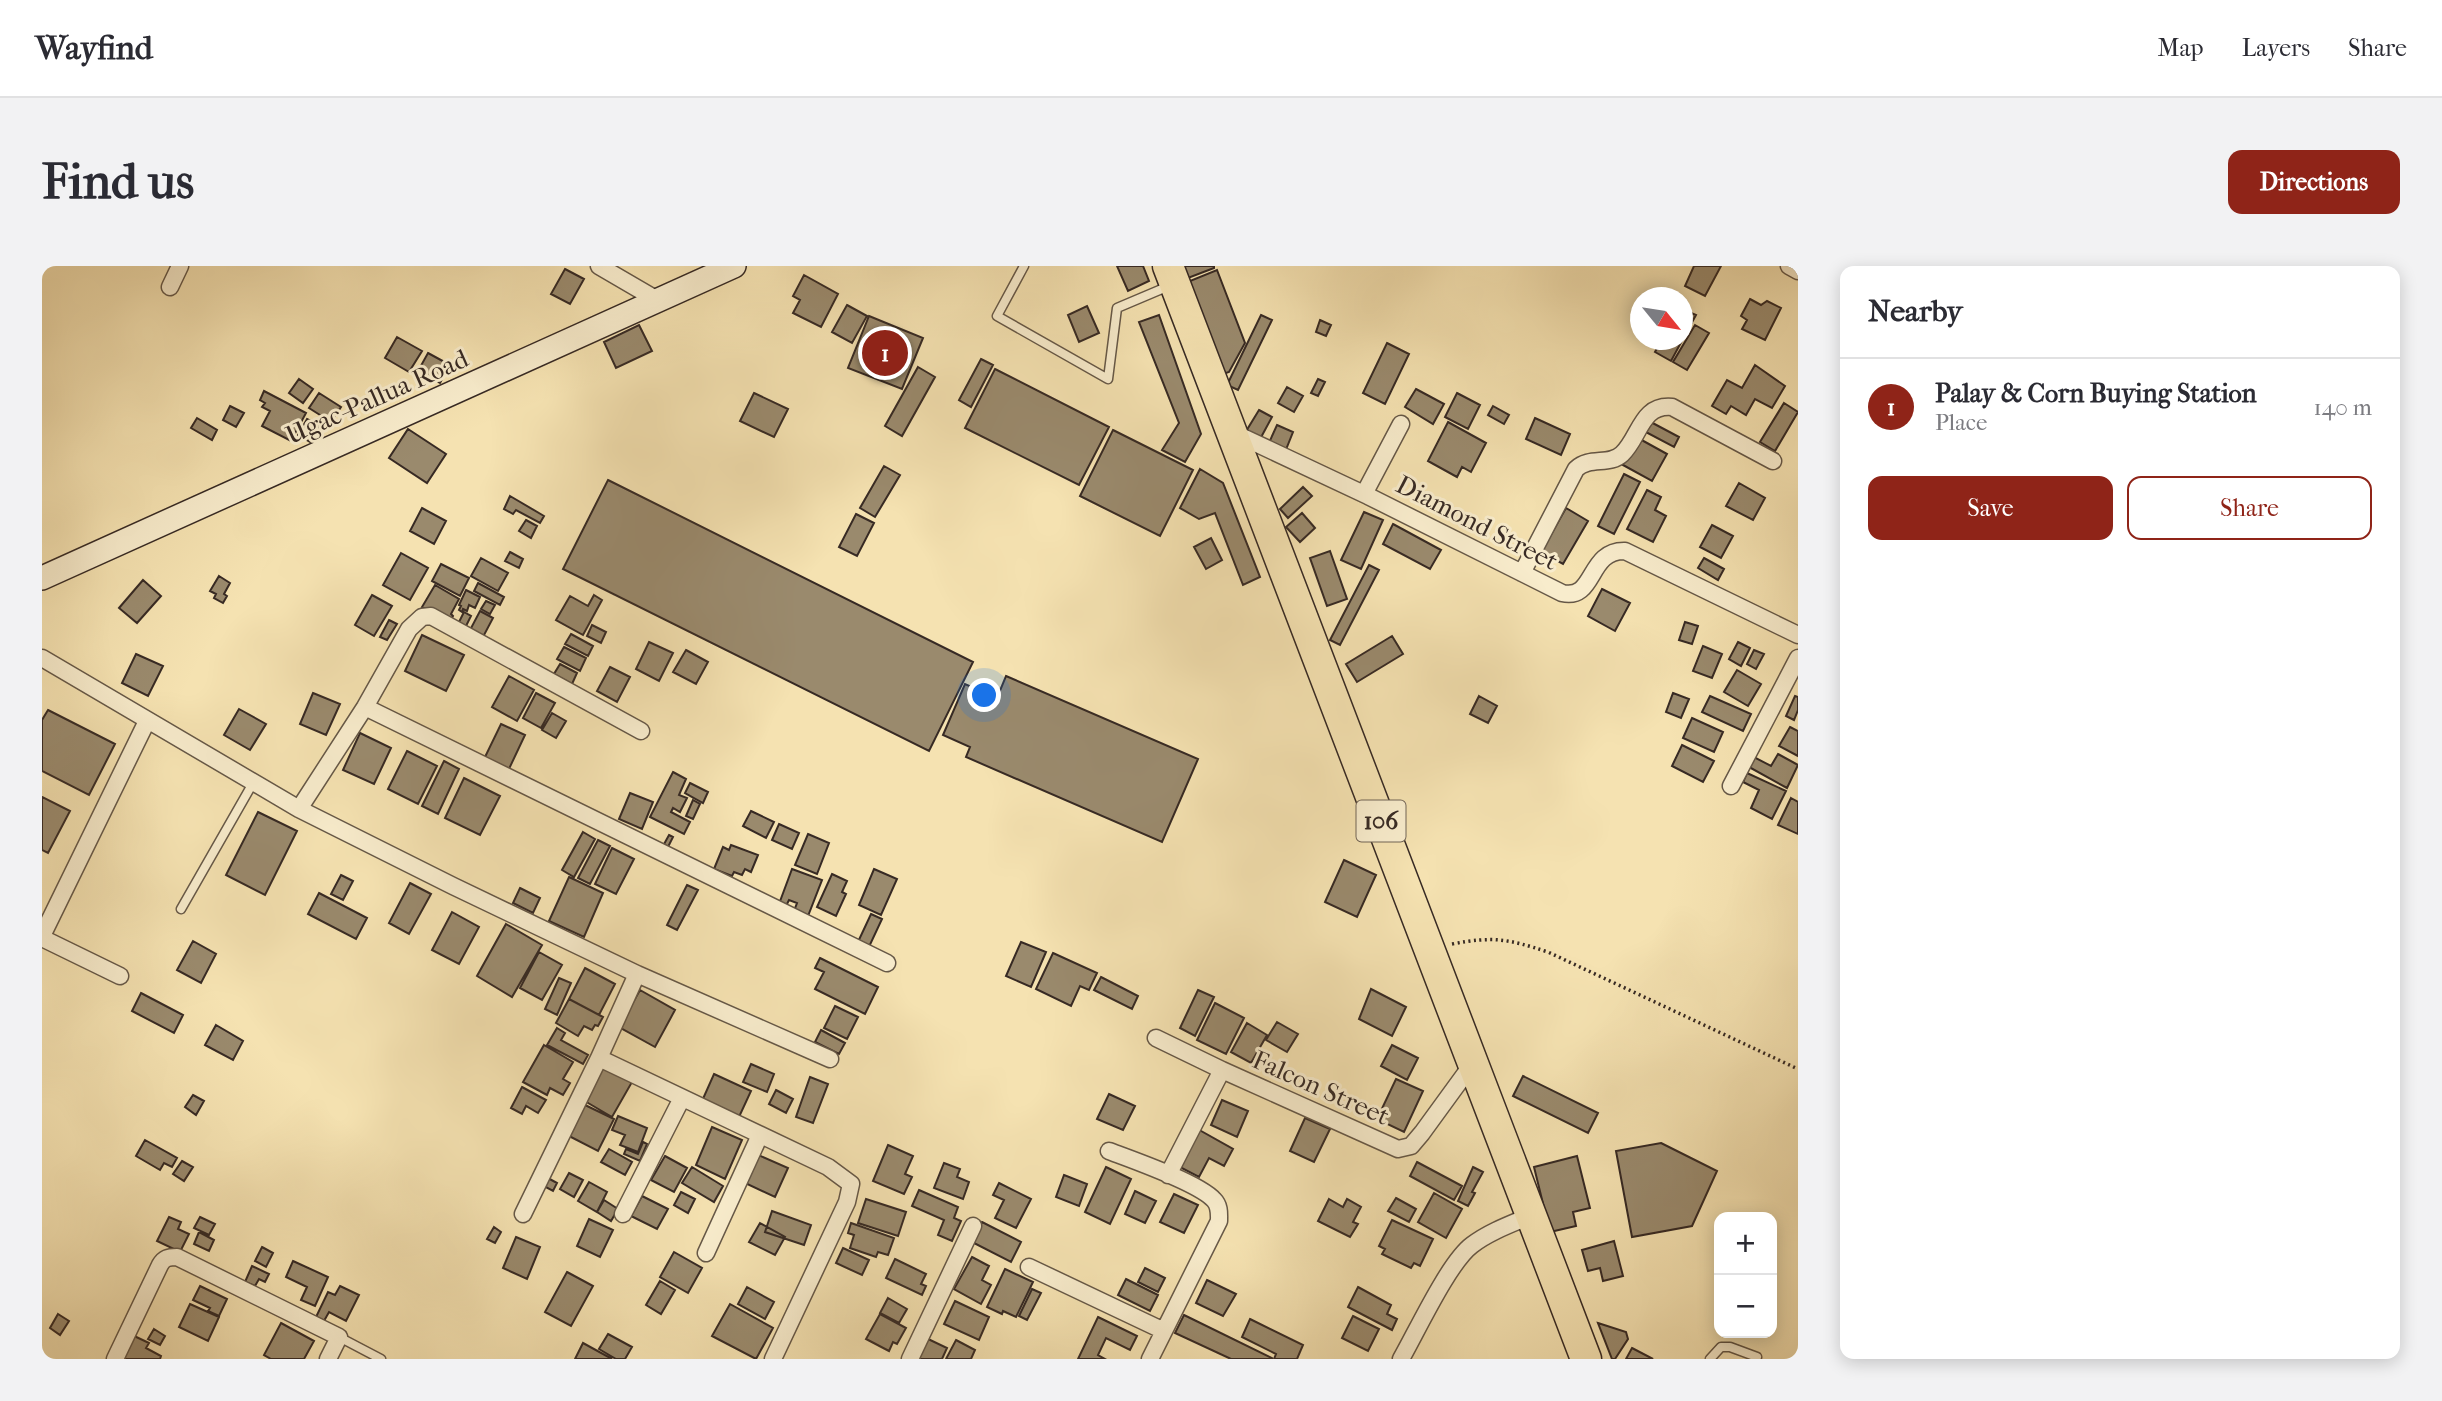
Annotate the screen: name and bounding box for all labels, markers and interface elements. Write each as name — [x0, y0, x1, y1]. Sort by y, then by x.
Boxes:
text: Wayfind — [35, 29, 153, 68]
text: Map — [2158, 34, 2204, 62]
text: Layers — [2242, 34, 2310, 62]
text: Share — [2348, 34, 2407, 62]
button: Directions — [2228, 150, 2400, 214]
text: Find us — [42, 153, 194, 211]
north arrow — [1630, 287, 1693, 350]
text: Nearby — [1868, 294, 1963, 329]
pin: 1 — [862, 327, 908, 379]
street label: Ugac-Pallua Road — [281, 343, 474, 451]
text: Palay & Corn Buying Station — [1935, 378, 2257, 409]
text: 1 — [1887, 394, 1895, 421]
text: 140 m — [2313, 394, 2372, 421]
text: Place — [1935, 409, 1987, 436]
street label: Diamond Street — [1391, 469, 1564, 577]
button: Save — [1868, 476, 2113, 540]
button: Share — [2127, 476, 2372, 540]
your location — [967, 678, 1001, 712]
road number: 106 — [1356, 800, 1406, 842]
street label: Falcon Street — [1248, 1044, 1395, 1132]
map controls — [1714, 1212, 1777, 1338]
button: + — [1714, 1212, 1777, 1275]
button: − — [1714, 1275, 1777, 1338]

